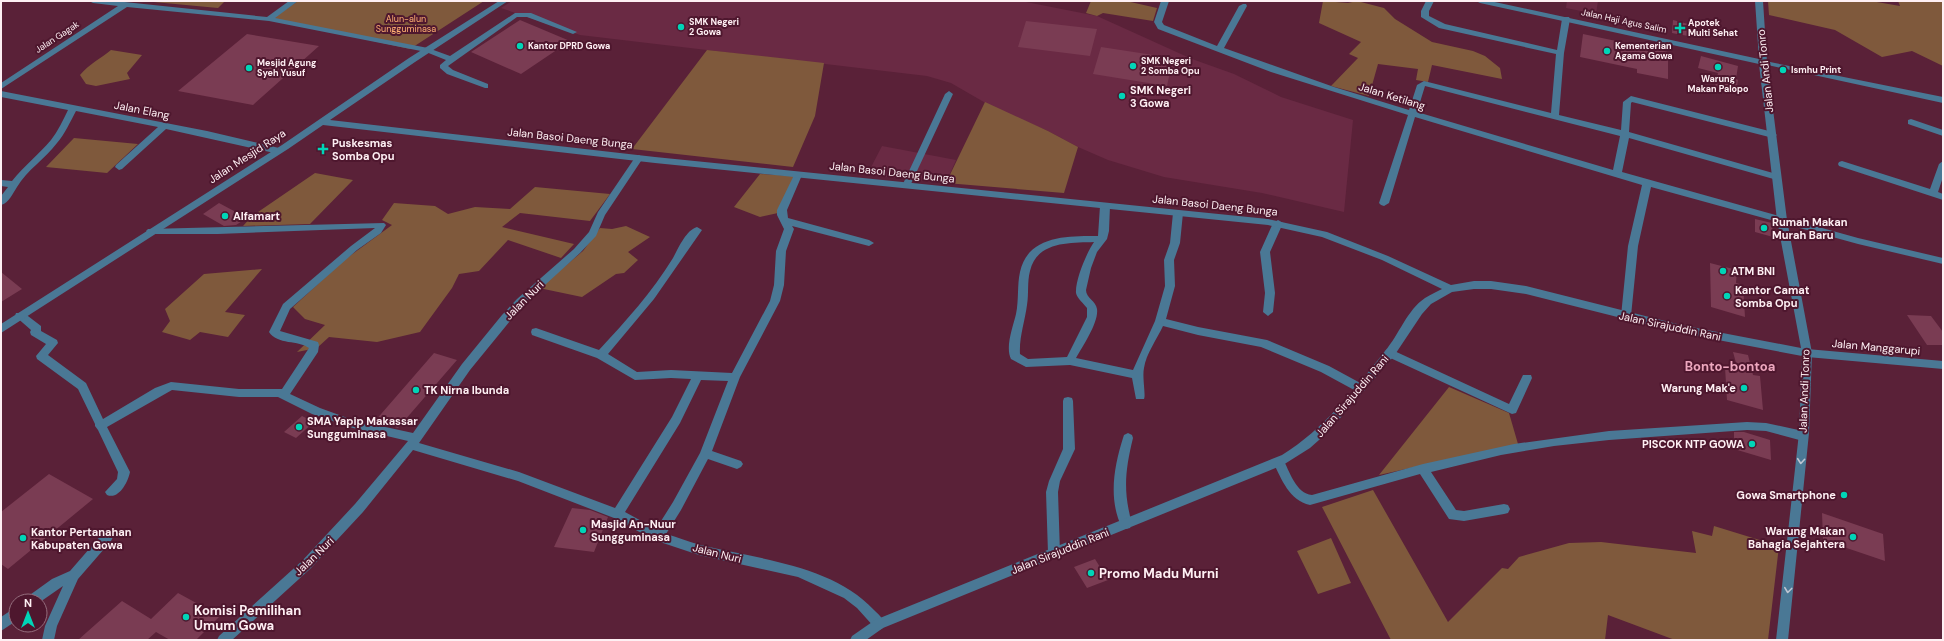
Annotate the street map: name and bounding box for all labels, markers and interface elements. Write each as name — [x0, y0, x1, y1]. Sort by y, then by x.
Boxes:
street label: Jalan Haji Agus Salim — [1580, 6, 1668, 36]
park label: Alun-alun Sungguminasa — [376, 13, 436, 35]
place label: SMK Negeri 2 Gowa — [689, 16, 739, 38]
place label: Apotek Multi Sehat — [1688, 17, 1738, 39]
street label: Jalan Gagak — [33, 18, 82, 56]
marker: SMK Negeri 2 Gowa — [676, 22, 686, 32]
marker: Apotek Multi Sehat — [1675, 23, 1685, 33]
street label: Jalan Andi Tonro — [1754, 29, 1776, 113]
place label: Kantor DPRD Gowa — [528, 40, 610, 52]
place label: Kementerian Agama Gowa — [1615, 40, 1673, 62]
marker: Kantor DPRD Gowa — [515, 41, 525, 51]
marker: Kementerian Agama Gowa — [1602, 46, 1612, 56]
place label: SMK Negeri 2 Somba Opu — [1141, 55, 1199, 77]
place label: Mesjid Agung Syeh Yusuf — [257, 57, 316, 79]
marker: SMK Negeri 2 Somba Opu — [1128, 61, 1138, 71]
marker: Warung Makan Palopo — [1713, 62, 1723, 72]
marker: Mesjid Agung Syeh Yusuf — [244, 63, 254, 73]
place label: Ismhu Print — [1791, 64, 1841, 76]
marker: Ismhu Print — [1778, 65, 1788, 75]
place label: Warung Makan Palopo — [1687, 73, 1749, 95]
street label: Jalan Ketilang — [1357, 79, 1427, 113]
place label: SMK Negeri 3 Gowa — [1130, 83, 1191, 110]
marker: SMK Negeri 3 Gowa — [1117, 91, 1127, 101]
street label: Jalan Elang — [113, 98, 171, 122]
street label: Jalan Basoi Daeng Bunga — [507, 124, 633, 152]
street label: Jalan Mesjid Raya — [206, 126, 288, 186]
place label: Puskesmas Somba Opu — [332, 136, 395, 163]
marker: Puskesmas Somba Opu — [317, 143, 329, 155]
street label: Jalan Basoi Daeng Bunga — [829, 158, 955, 186]
street label: Jalan Basoi Daeng Bunga — [1152, 191, 1278, 219]
place label: Alfamart — [233, 209, 280, 223]
marker: Alfamart — [220, 211, 230, 221]
place label: Rumah Makan Murah Baru — [1772, 215, 1848, 242]
marker: Rumah Makan Murah Baru — [1759, 223, 1769, 233]
place label: ATM BNI — [1731, 264, 1775, 278]
marker: ATM BNI — [1718, 266, 1728, 276]
street label: Jalan Nuri — [501, 277, 547, 323]
place label: Kantor Camat Somba Opu — [1735, 283, 1810, 310]
marker: Kantor Camat Somba Opu — [1722, 291, 1732, 301]
street label: Jalan Sirajuddin Rani — [1618, 308, 1722, 344]
street label: Jalan Manggarupi — [1831, 336, 1921, 358]
street label: Jalan Andi Tonro — [1796, 349, 1812, 433]
street label: Jalan Sirajuddin Rani — [1313, 352, 1391, 440]
district label: Bonto-bontoa — [1685, 358, 1775, 375]
place label: Warung Mak'e — [1661, 381, 1736, 395]
place label: TK Nirna Ibunda — [424, 383, 509, 397]
marker: Warung Mak'e — [1739, 383, 1749, 393]
marker: TK Nirna Ibunda — [411, 385, 421, 395]
place label: SMA Yapip Makassar Sungguminasa — [307, 414, 418, 441]
marker: SMA Yapip Makassar Sungguminasa — [294, 422, 304, 432]
place label: PISCOK NTP GOWA — [1642, 437, 1744, 451]
marker: PISCOK NTP GOWA — [1747, 439, 1757, 449]
one-way arrow — [1796, 458, 1805, 464]
place label: Gowa Smartphone — [1736, 488, 1836, 502]
marker: Gowa Smartphone — [1839, 490, 1849, 500]
place label: Masjid An-Nuur Sungguminasa — [591, 517, 676, 544]
place label: Warung Makan Bahagia Sejahtera — [1748, 524, 1845, 551]
place label: Kantor Pertanahan Kabupaten Gowa — [31, 525, 132, 552]
marker: Masjid An-Nuur Sungguminasa — [578, 525, 588, 535]
street label: Jalan Sirajuddin Rani — [1009, 525, 1111, 577]
marker: Warung Makan Bahagia Sejahtera — [1848, 532, 1858, 542]
marker: Kantor Pertanahan Kabupaten Gowa — [18, 533, 28, 543]
street label: Jalan Nuri — [291, 534, 337, 578]
street label: Jalan Nuri — [691, 540, 743, 566]
place label: Promo Madu Murni — [1099, 565, 1219, 582]
marker: Promo Madu Murni — [1086, 568, 1096, 578]
one-way arrow — [1784, 587, 1793, 594]
north arrow — [8, 593, 48, 633]
text: N — [24, 596, 32, 610]
place label: Komisi Pemilihan Umum Gowa — [194, 602, 301, 634]
marker: Komisi Pemilihan Umum Gowa — [181, 612, 191, 622]

